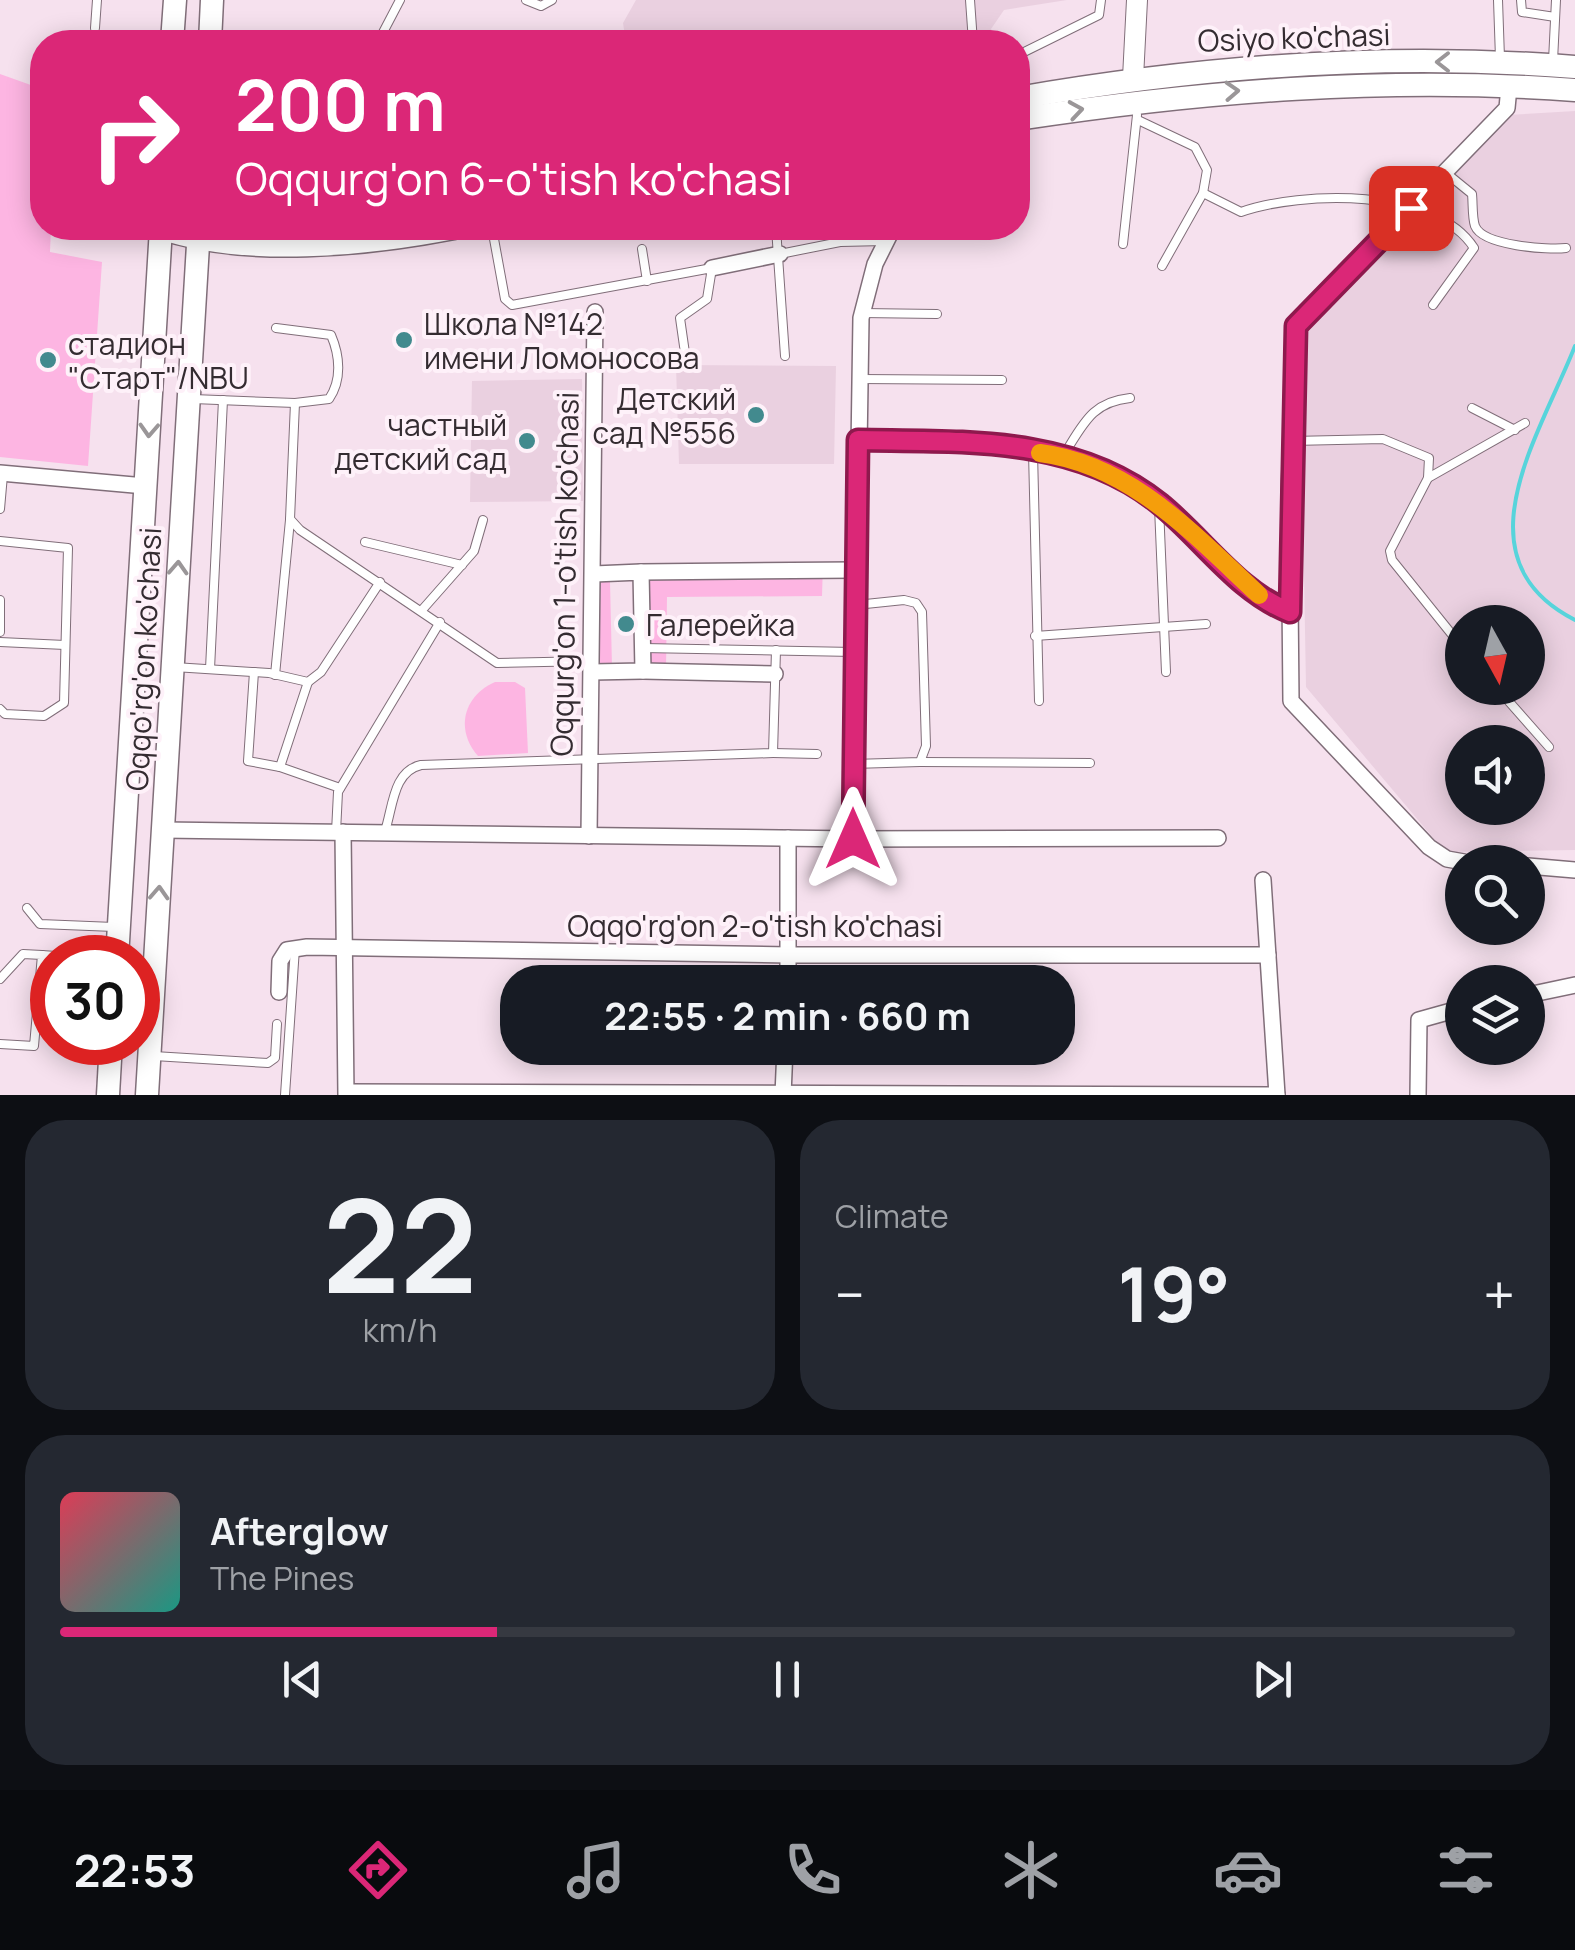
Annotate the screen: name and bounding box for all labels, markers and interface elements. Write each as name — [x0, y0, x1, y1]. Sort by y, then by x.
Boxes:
street label: Osiyo ko'chasi — [1197, 13, 1391, 61]
one-way arrow — [1434, 51, 1450, 73]
text: 200 m — [235, 56, 446, 152]
icon: right — [70, 70, 200, 200]
one-way arrow — [1225, 81, 1241, 102]
one-way arrow — [1068, 100, 1085, 121]
text: Oqqurg'on 6-o'tish ko'chasi — [235, 147, 792, 209]
pin — [1369, 166, 1454, 251]
icon: arrive — [1384, 181, 1439, 236]
place label: Школа №142 имени Ломоносова — [424, 303, 699, 378]
place label: стадион "Старт"/NBU — [68, 323, 249, 398]
marker: Школа №142 имени Ломоносова — [393, 329, 415, 351]
marker: стадион "Старт"/NBU — [37, 349, 59, 371]
place label: Детский сад №556 — [592, 378, 736, 453]
street label: Oqqurg'on 1-o'tish ko'chasi — [540, 391, 588, 757]
place label: частный детский сад — [334, 404, 507, 479]
marker: Детский сад №556 — [745, 404, 767, 426]
one-way arrow — [139, 422, 160, 438]
marker: частный детский сад — [516, 430, 538, 452]
street label: Oqqo'rg'on ko'chasi — [116, 526, 170, 792]
one-way arrow — [167, 560, 188, 576]
place label: Галерейка — [646, 604, 795, 645]
north arrow — [1445, 605, 1545, 705]
map controls — [1445, 605, 1545, 1065]
marker: Галерейка — [615, 613, 637, 635]
button: sound — [1445, 725, 1545, 825]
position arrow — [801, 787, 905, 891]
button: search — [1445, 845, 1545, 945]
one-way arrow — [148, 884, 169, 900]
street label: Oqqo'rg'on 2-o'tish ko'chasi — [567, 905, 943, 946]
speed limit sign: 30 — [30, 935, 160, 1065]
button: layers — [1445, 965, 1545, 1065]
text: 22:55 · 2 min · 660 m — [604, 989, 971, 1041]
text: 22 — [323, 1154, 477, 1332]
text: Climate — [835, 1194, 949, 1238]
text: 19° — [1117, 1242, 1231, 1345]
text: − — [835, 1256, 865, 1332]
text: + — [1483, 1256, 1515, 1332]
text: km/h — [363, 1308, 437, 1352]
text: Afterglow — [210, 1504, 389, 1556]
text: The Pines — [210, 1556, 354, 1600]
icon: previous — [275, 1652, 330, 1707]
icon: pause — [760, 1652, 815, 1707]
icon: next — [1245, 1652, 1300, 1707]
icon: directions — [343, 1835, 413, 1905]
icon: music — [561, 1835, 631, 1905]
icon: phone — [778, 1835, 848, 1905]
icon: climate — [996, 1835, 1066, 1905]
icon: car — [1213, 1835, 1283, 1905]
icon: filters — [1431, 1835, 1501, 1905]
text: 22:53 — [74, 1839, 195, 1901]

